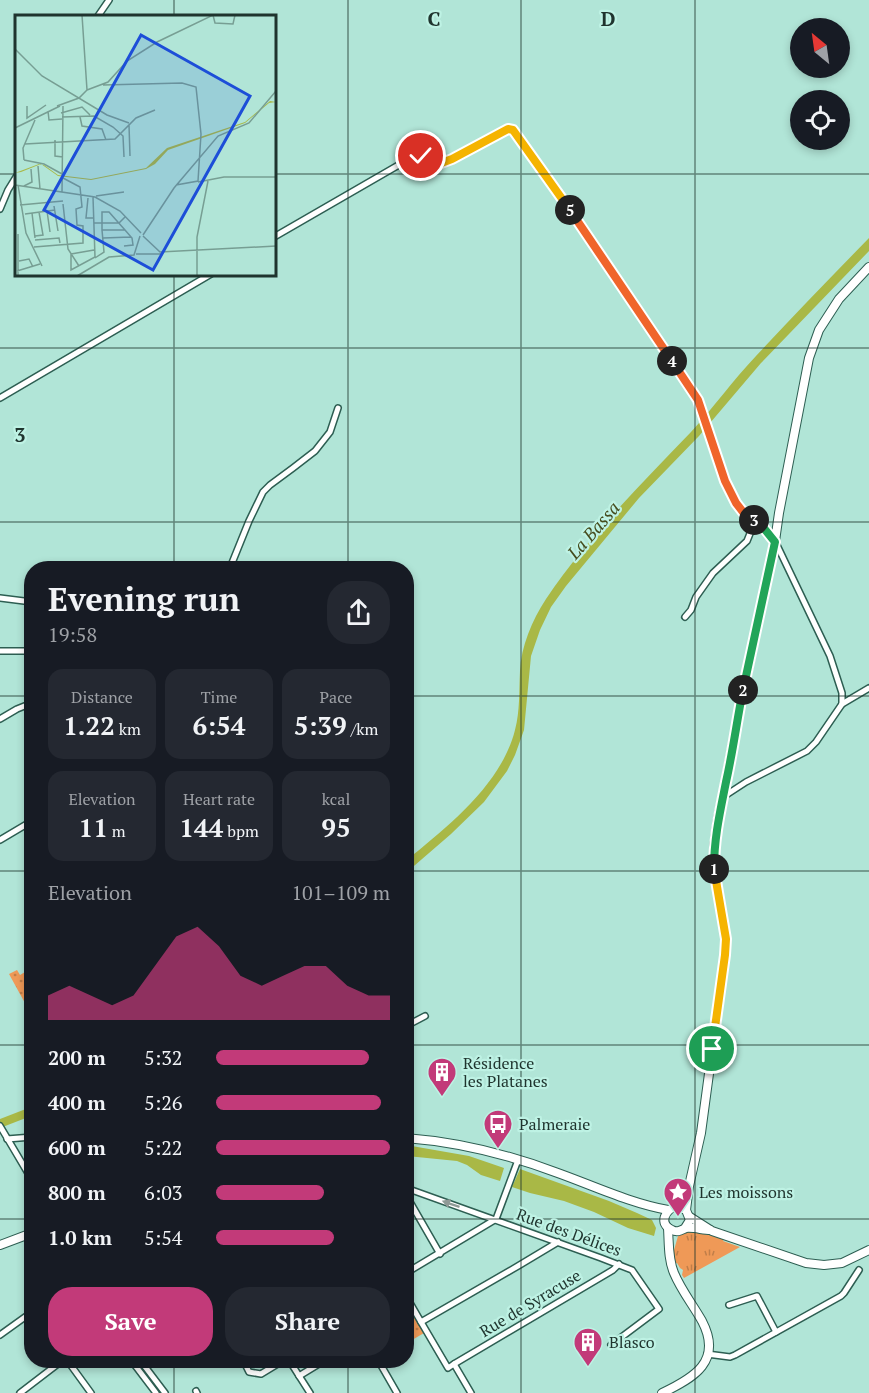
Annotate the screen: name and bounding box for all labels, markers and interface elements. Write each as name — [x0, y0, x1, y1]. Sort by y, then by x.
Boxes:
text: C — [427, 5, 441, 32]
text: D — [601, 5, 615, 32]
inset map — [15, 15, 276, 276]
north arrow — [790, 18, 850, 78]
map controls — [790, 18, 850, 150]
button: locate — [790, 90, 850, 150]
pin — [395, 130, 446, 181]
icon: check — [404, 139, 437, 172]
pin: 5 — [555, 195, 585, 225]
text: 5 — [565, 199, 575, 221]
pin: 4 — [657, 346, 687, 376]
text: 4 — [667, 350, 677, 372]
text: 3 — [14, 421, 26, 448]
water label: La Bassa — [561, 496, 625, 565]
pin: 3 — [739, 505, 769, 535]
text: 3 — [749, 509, 759, 531]
text: Evening run — [48, 577, 240, 620]
button: share — [327, 581, 390, 644]
text: 19:58 — [48, 621, 97, 648]
pin: 2 — [728, 675, 758, 705]
text: 2 — [738, 679, 748, 701]
text: Distance — [71, 686, 133, 708]
text: Time — [201, 686, 237, 708]
text: Pace — [320, 686, 352, 708]
text: 1.22 — [63, 708, 115, 742]
text: 6:54 — [193, 708, 246, 742]
text: 5:39 — [294, 708, 347, 742]
text: km — [115, 718, 141, 740]
text: /km — [347, 718, 378, 740]
text: Elevation — [68, 788, 136, 810]
text: Heart rate — [183, 788, 255, 810]
text: kcal — [322, 788, 350, 810]
text: 11 — [78, 810, 108, 844]
text: 144 — [179, 810, 223, 844]
text: 95 — [321, 810, 351, 844]
text: m — [108, 820, 126, 842]
text: bpm — [223, 820, 259, 842]
pin: 1 — [699, 854, 729, 884]
text: 1 — [709, 858, 719, 880]
text: Elevation — [48, 879, 132, 906]
text: 101–109 m — [291, 879, 390, 906]
pin — [686, 1023, 737, 1074]
icon: arrive — [695, 1032, 728, 1065]
text: 200 m — [48, 1044, 106, 1071]
text: 5:32 — [144, 1044, 183, 1071]
place label: Résidence les Platanes — [463, 1052, 548, 1092]
building icon: Résidence les Platanes — [426, 1056, 458, 1098]
text: 400 m — [48, 1089, 106, 1116]
text: 5:26 — [144, 1089, 183, 1116]
bus stop icon: Palmeraie — [482, 1108, 514, 1150]
place label: Palmeraie — [519, 1113, 590, 1135]
text: 600 m — [48, 1134, 106, 1161]
text: 5:22 — [144, 1134, 183, 1161]
place icon: Les moissons — [662, 1176, 694, 1218]
text: 800 m — [48, 1179, 106, 1206]
text: 6:03 — [144, 1179, 183, 1206]
place label: Les moissons — [699, 1181, 793, 1203]
one-way arrow — [442, 1198, 460, 1208]
street label: Rue des Délices — [513, 1203, 625, 1261]
text: 1.0 km — [48, 1224, 112, 1251]
text: 5:54 — [144, 1224, 183, 1251]
street label: Rue de Syracuse — [475, 1264, 585, 1342]
button: Save — [48, 1287, 213, 1356]
button: Share — [225, 1287, 390, 1356]
building icon: Blasco — [572, 1326, 604, 1368]
place label: Blasco — [609, 1331, 655, 1353]

